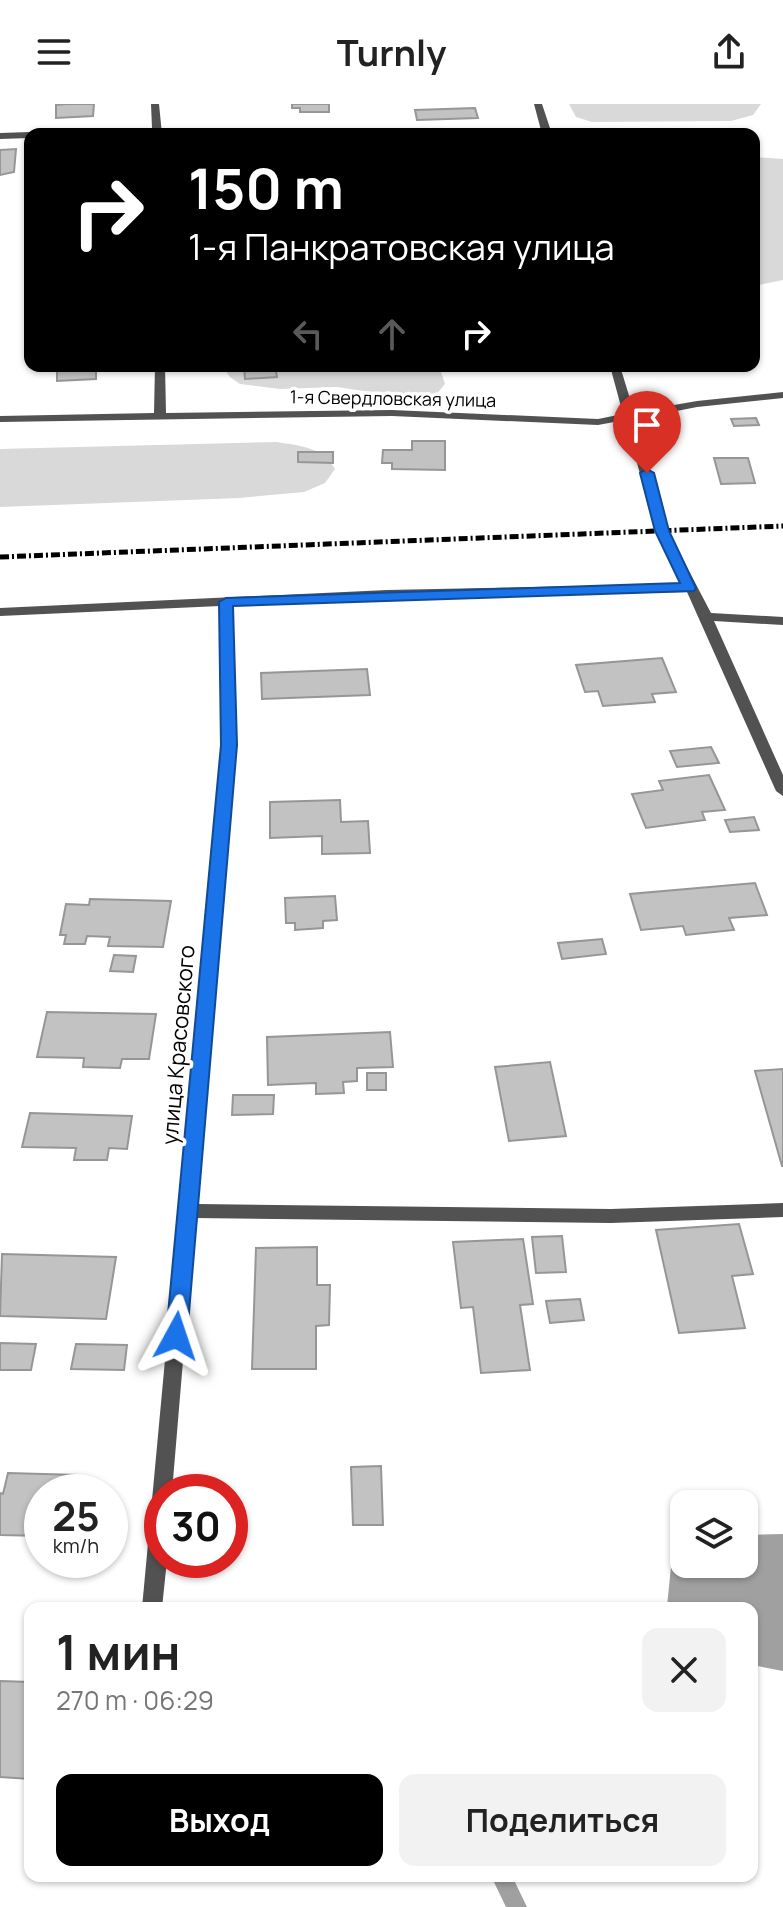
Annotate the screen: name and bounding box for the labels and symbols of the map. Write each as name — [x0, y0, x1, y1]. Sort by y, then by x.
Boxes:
street label: 1-я Свердловская улица — [290, 384, 496, 412]
pin — [613, 391, 681, 473]
street label: улица Красовского — [154, 944, 202, 1146]
position arrow — [134, 1294, 218, 1378]
speed limit sign: 30 — [144, 1474, 248, 1578]

